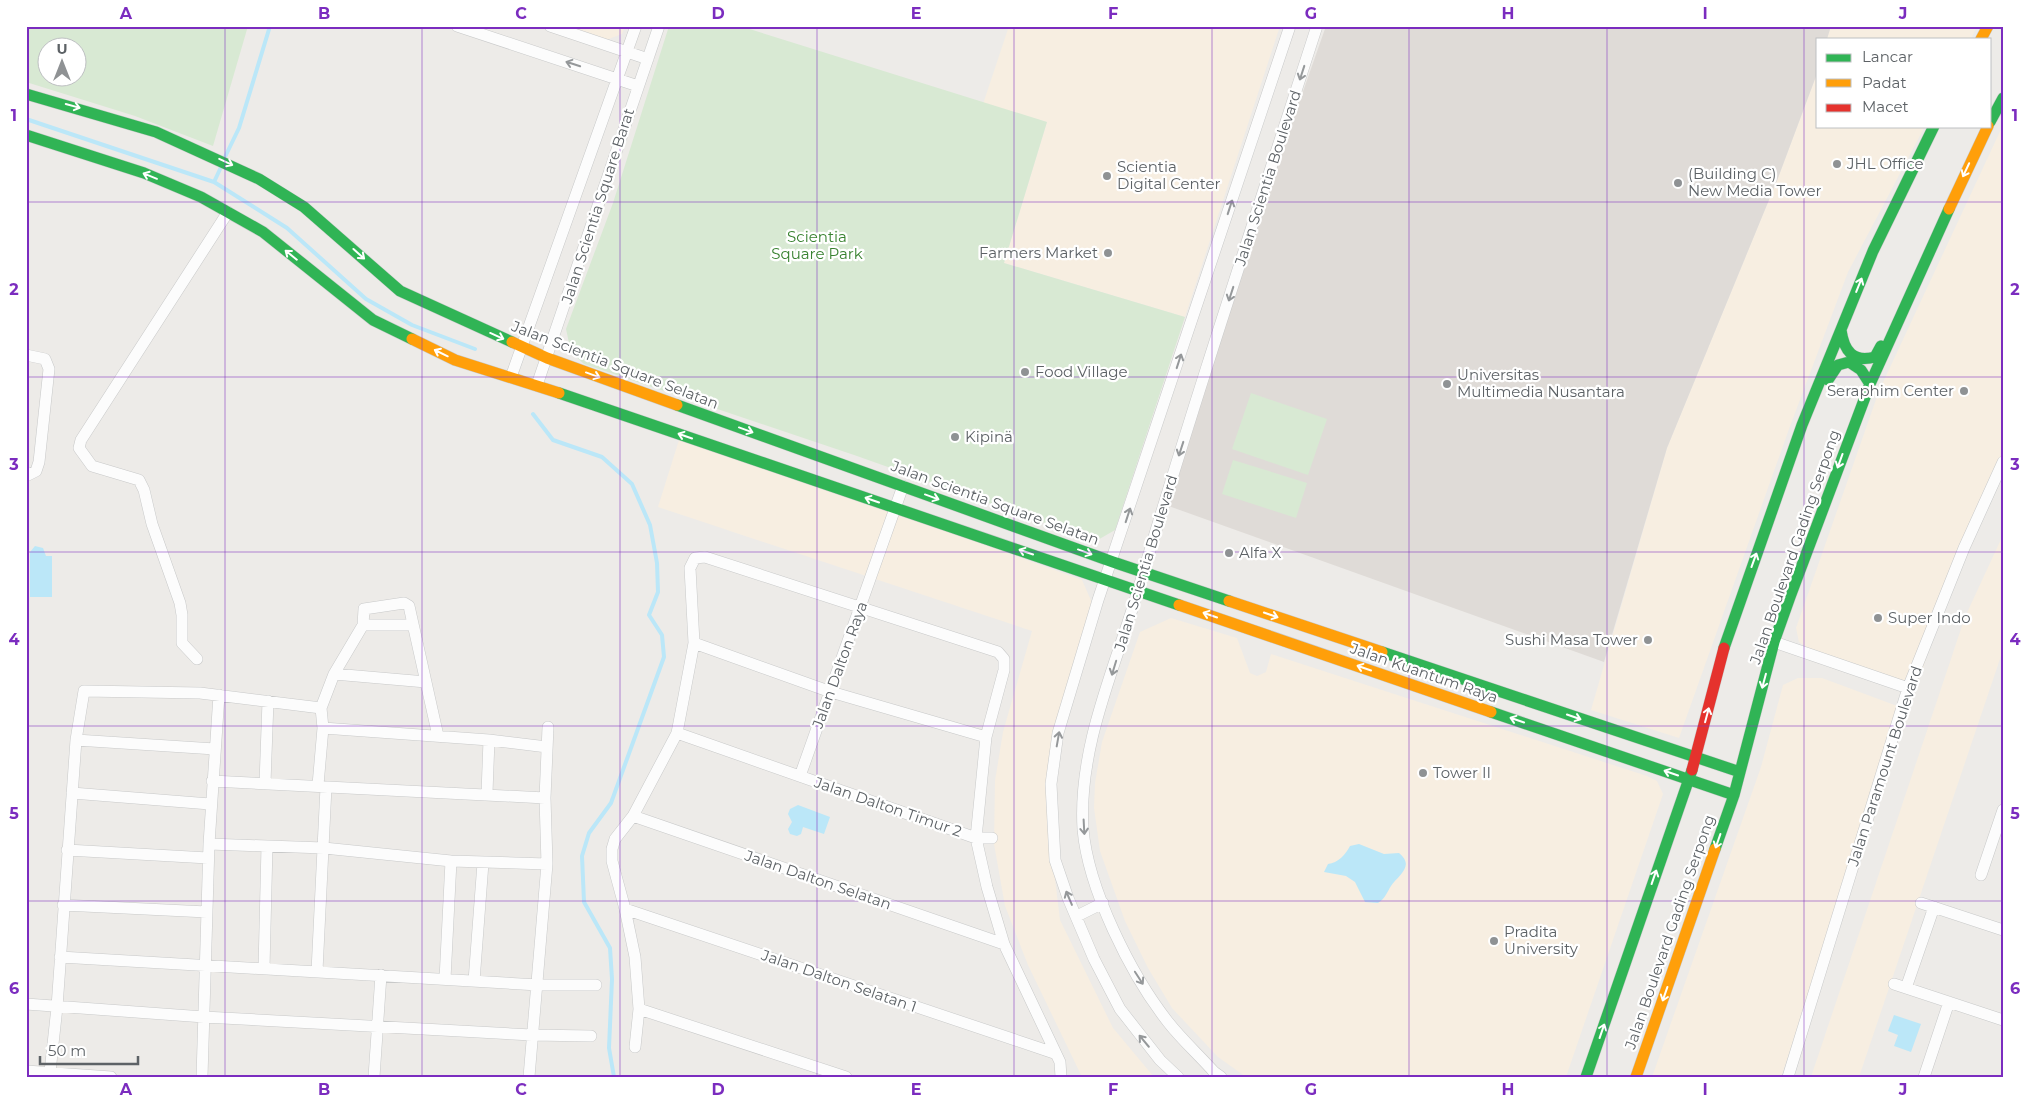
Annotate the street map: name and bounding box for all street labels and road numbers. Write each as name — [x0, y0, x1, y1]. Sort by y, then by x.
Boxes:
street label: Jalan Scientia Boulevard — [1230, 88, 1305, 269]
street label: Jalan Scientia Square Barat — [557, 106, 638, 307]
street label: Jalan Scientia Square Selatan — [508, 316, 721, 413]
street label: Jalan Boulevard Gading Serpong — [1745, 427, 1844, 668]
street label: Jalan Scientia Square Selatan — [888, 456, 1102, 549]
street label: Jalan Scientia Boulevard — [1109, 472, 1181, 654]
street label: Jalan Dalton Raya — [807, 599, 871, 732]
street label: Jalan Kuantum Raya — [1347, 638, 1500, 707]
street label: Jalan Paramount Boulevard — [1843, 664, 1926, 869]
street label: Jalan Dalton Timur 2 — [811, 772, 964, 841]
street label: Jalan Boulevard Gading Serpong — [1620, 812, 1719, 1053]
street label: Jalan Dalton Selatan — [741, 845, 894, 914]
street label: Jalan Dalton Selatan 1 — [758, 945, 919, 1016]

